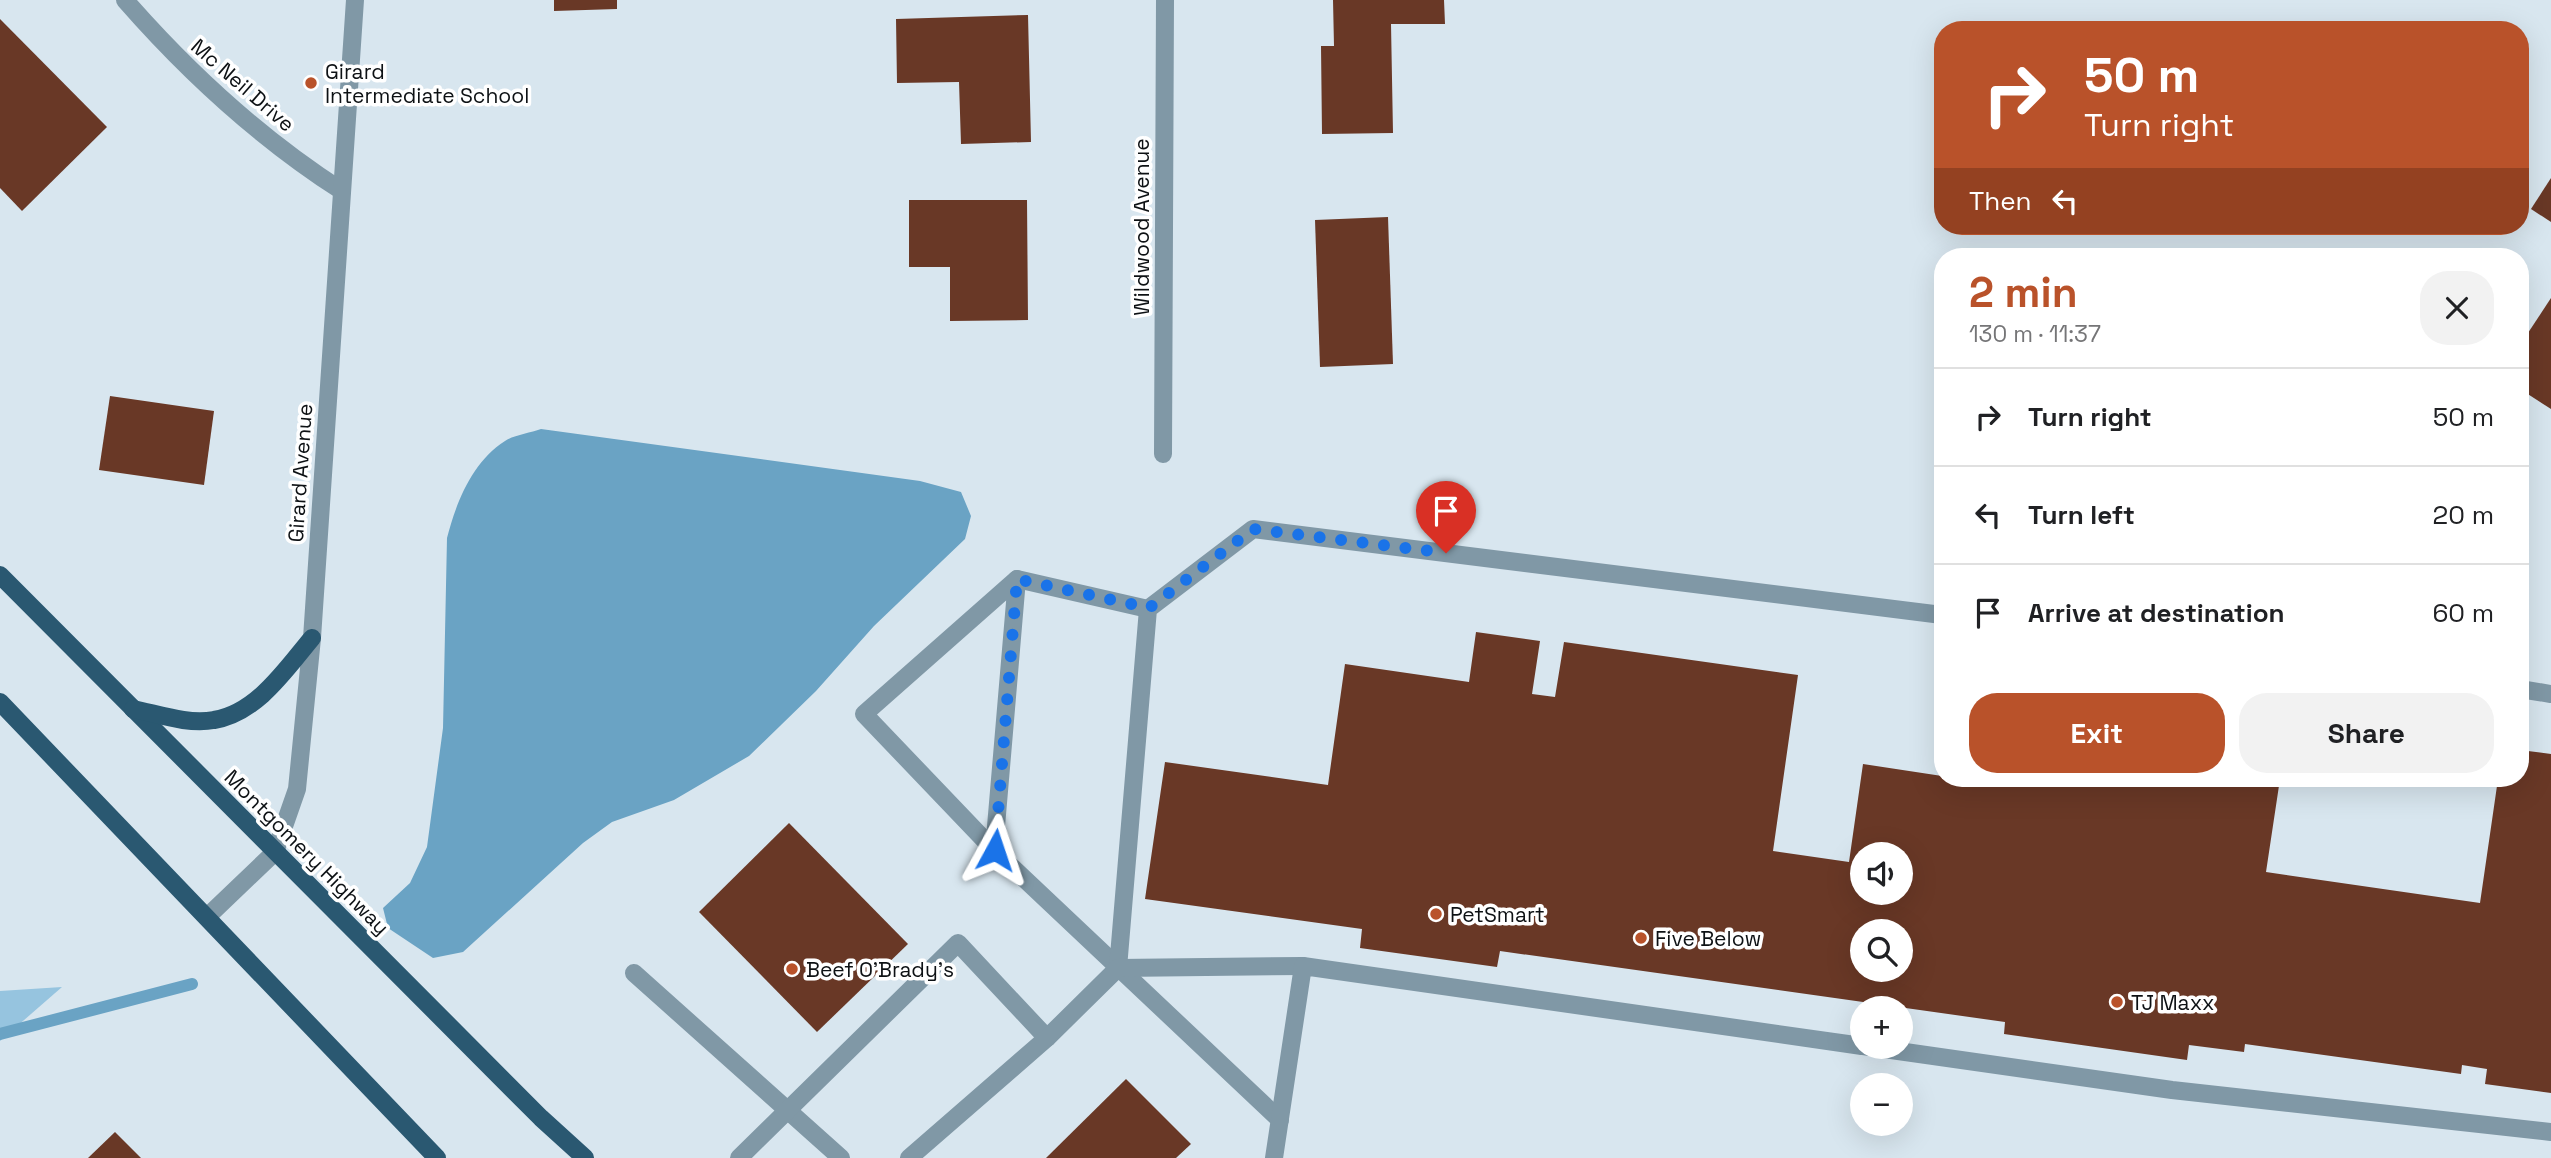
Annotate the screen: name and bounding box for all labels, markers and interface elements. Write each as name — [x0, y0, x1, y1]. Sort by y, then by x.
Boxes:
street label: Mc Neil Drive — [186, 33, 300, 137]
text: 50 m — [2084, 44, 2199, 106]
icon: right — [1969, 49, 2060, 140]
place label: Girard Intermediate School — [325, 58, 529, 109]
marker: Girard Intermediate School — [303, 75, 319, 91]
text: Turn right — [2084, 105, 2234, 145]
street label: Wildwood Avenue — [1128, 138, 1155, 316]
icon: left — [2046, 182, 2084, 220]
text: Then — [1969, 184, 2032, 218]
text: 2 min — [1969, 266, 2078, 319]
button: close — [2420, 271, 2494, 345]
text: 130 m · 11:37 — [1969, 319, 2101, 349]
icon: right — [1969, 398, 2007, 436]
text: Turn right — [2028, 400, 2152, 434]
text: 50 m — [2433, 400, 2494, 434]
street label: Girard Avenue — [282, 403, 318, 543]
pin — [1416, 481, 1476, 553]
icon: arrive — [1427, 492, 1465, 530]
icon: left — [1969, 496, 2007, 534]
text: Turn left — [2028, 498, 2135, 532]
text: 20 m — [2433, 498, 2494, 532]
icon: arrive — [1969, 594, 2007, 632]
text: Arrive at destination — [2028, 596, 2285, 630]
text: 60 m — [2432, 596, 2494, 630]
button: Exit — [1969, 693, 2225, 773]
button: Share — [2239, 693, 2494, 773]
street label: Montgomery Highway — [219, 764, 395, 940]
position arrow — [958, 813, 1032, 887]
map controls — [1850, 842, 1913, 1136]
button: sound — [1850, 842, 1913, 905]
place label: PetSmart — [1450, 901, 1545, 928]
marker: PetSmart — [1428, 906, 1444, 922]
button: search — [1850, 919, 1913, 982]
place label: Five Below — [1655, 925, 1761, 952]
marker: Five Below — [1633, 930, 1649, 946]
place label: Beef O'Brady's — [806, 956, 954, 983]
marker: Beef O'Brady's — [784, 961, 800, 977]
place label: TJ Maxx — [2131, 989, 2215, 1016]
marker: TJ Maxx — [2109, 994, 2125, 1010]
button: + — [1850, 996, 1913, 1059]
button: − — [1850, 1073, 1913, 1136]

